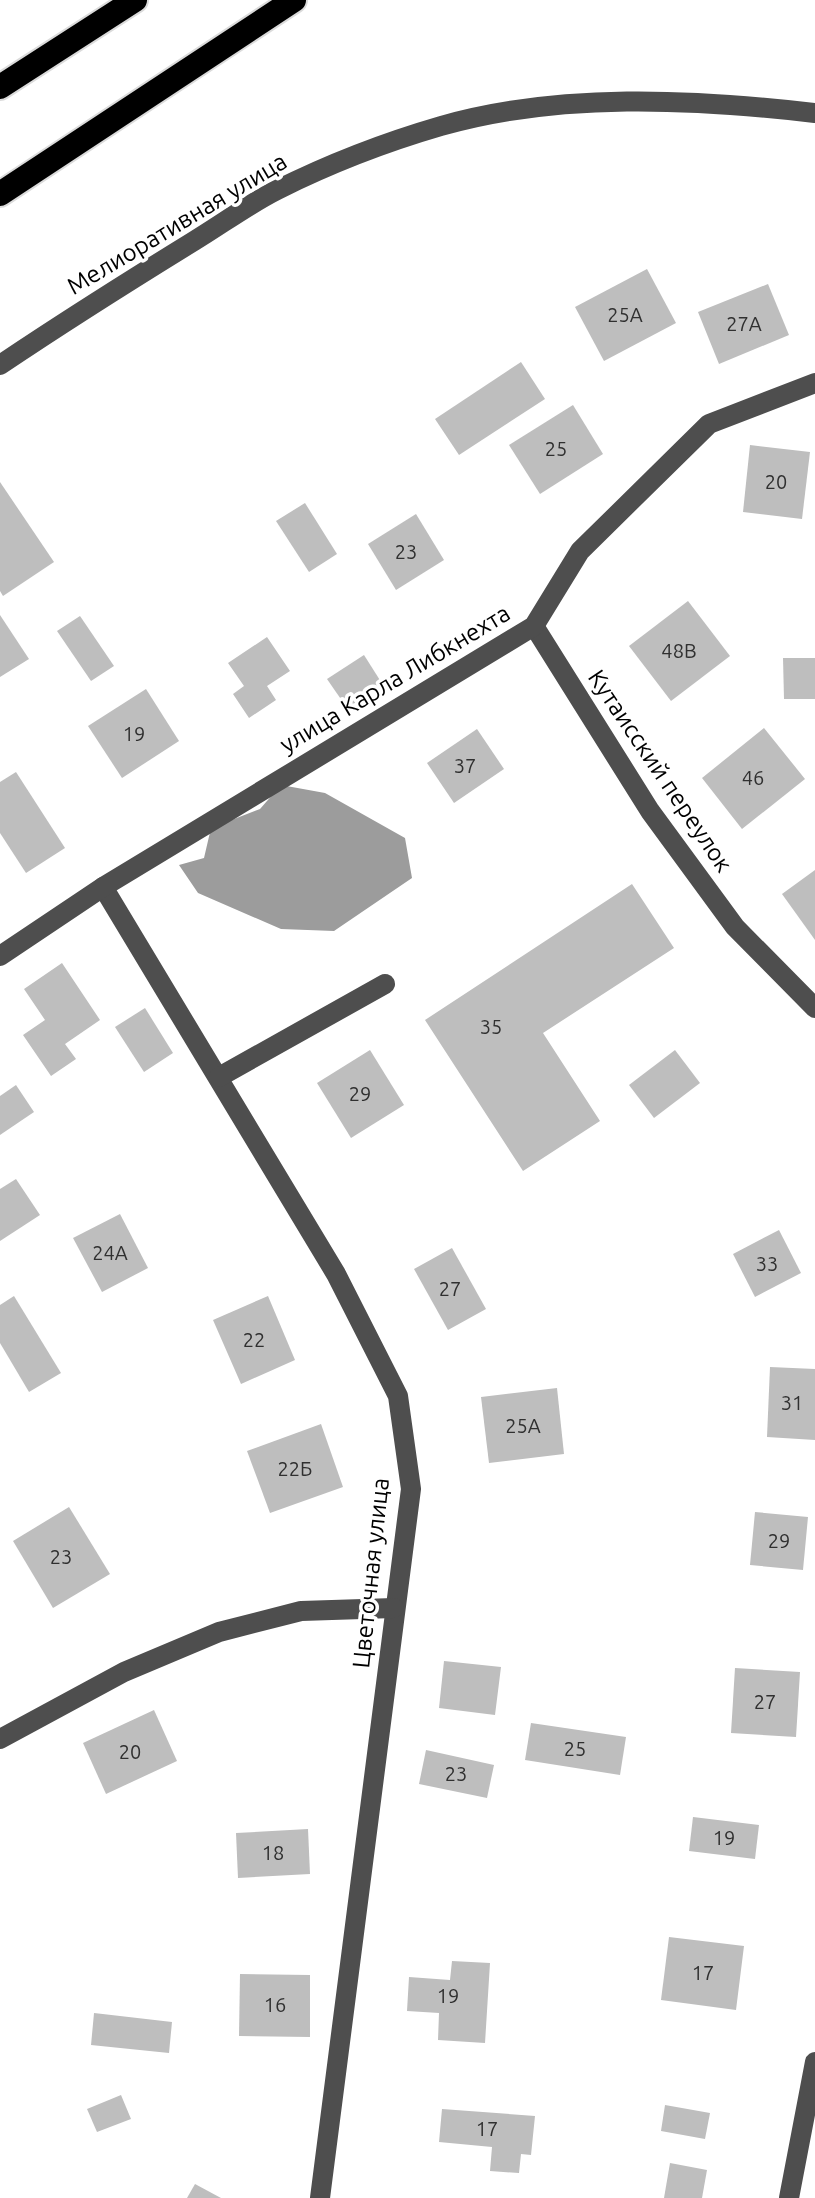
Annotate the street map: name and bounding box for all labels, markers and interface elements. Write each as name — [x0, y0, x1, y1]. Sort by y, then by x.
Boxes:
street label: Мелиоративная улица — [62, 147, 291, 300]
house number: 25А — [607, 303, 643, 326]
house number: 27А — [726, 312, 762, 335]
house number: 25 — [545, 437, 567, 460]
house number: 20 — [765, 470, 787, 493]
house number: 23 — [395, 540, 417, 563]
street label: улица Карла Либкнехта — [275, 599, 515, 758]
house number: 48В — [661, 639, 697, 662]
street label: Кутаисский переулок — [583, 665, 738, 877]
house number: 19 — [123, 722, 145, 745]
house number: 37 — [454, 754, 476, 777]
house number: 46 — [742, 766, 764, 789]
house number: 35 — [480, 1015, 502, 1038]
house number: 29 — [349, 1082, 371, 1105]
house number: 24А — [92, 1241, 128, 1264]
house number: 33 — [756, 1252, 778, 1275]
house number: 27 — [439, 1277, 461, 1300]
house number: 22 — [243, 1328, 265, 1351]
house number: 31 — [781, 1391, 803, 1414]
house number: 25А — [505, 1414, 541, 1437]
house number: 22Б — [278, 1457, 312, 1480]
street label: Цветочная улица — [347, 1476, 394, 1669]
house number: 29 — [768, 1529, 790, 1552]
house number: 23 — [50, 1545, 72, 1568]
house number: 27 — [754, 1690, 776, 1713]
house number: 25 — [564, 1737, 586, 1760]
house number: 20 — [119, 1740, 141, 1763]
house number: 23 — [445, 1762, 467, 1785]
house number: 19 — [713, 1826, 735, 1849]
house number: 18 — [262, 1841, 284, 1864]
house number: 17 — [692, 1961, 714, 1984]
house number: 19 — [437, 1984, 459, 2007]
house number: 16 — [264, 1993, 286, 2016]
house number: 17 — [476, 2117, 498, 2140]

